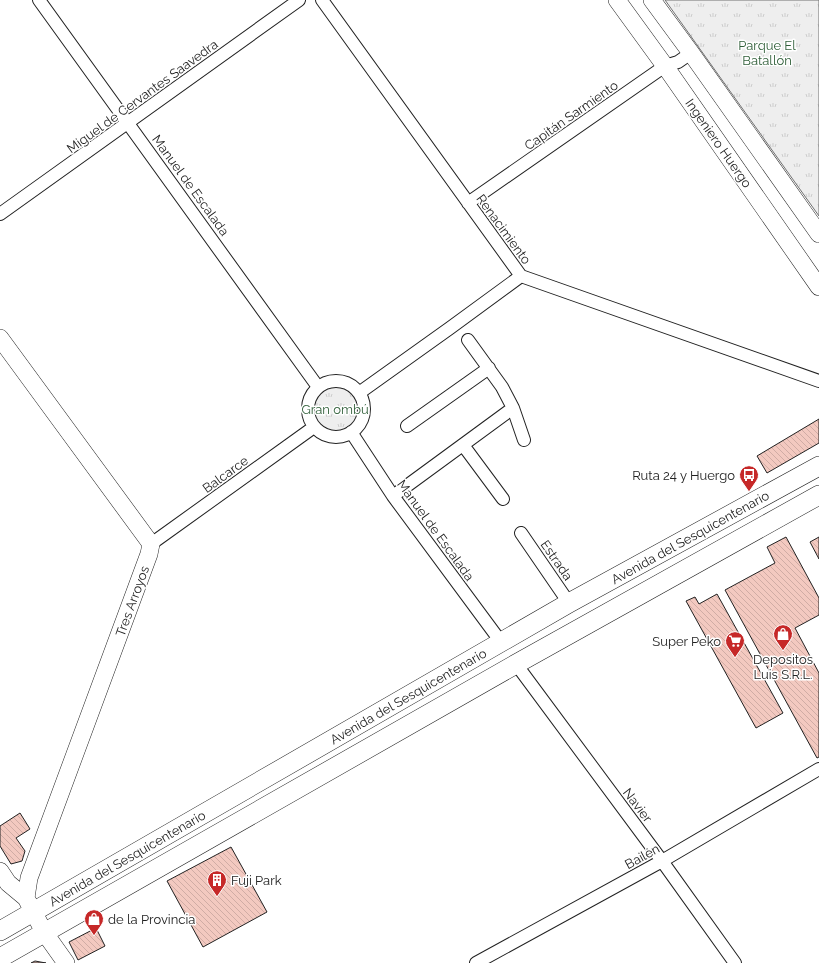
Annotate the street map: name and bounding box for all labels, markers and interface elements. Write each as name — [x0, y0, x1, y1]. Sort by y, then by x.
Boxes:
street label: Miguel de Cervantes Saavedra — [64, 37, 221, 156]
park label: Parque El Batallón — [738, 38, 796, 68]
street label: Capitán Sarmiento — [522, 77, 621, 153]
street label: Ingeniero Huergo — [682, 96, 755, 191]
street label: Manuel de Escalada — [149, 132, 232, 239]
street label: Renacimiento — [473, 192, 534, 267]
park label: Gran ombú — [301, 402, 369, 417]
street label: Balcarce — [200, 453, 251, 496]
bus stop icon: Ruta 24 y Huergo — [738, 464, 760, 492]
place label: Ruta 24 y Huergo — [632, 468, 735, 483]
street label: Manuel de Escalada — [394, 477, 477, 584]
street label: Avenida del Sesquicentenario — [609, 488, 772, 587]
street label: Estrada — [537, 537, 576, 583]
street label: Tres Arroyos — [113, 564, 152, 638]
shop icon: Depositos Luis S.R.L. — [772, 623, 794, 651]
supermarket icon: Super Peko — [724, 630, 746, 658]
place label: Super Peko — [652, 634, 721, 649]
street label: Avenida del Sesquicentenario — [327, 645, 489, 747]
place label: Depositos Luis S.R.L. — [753, 652, 813, 682]
street label: Navier — [620, 785, 656, 826]
street label: Avenida del Sesquicentenario — [46, 807, 208, 909]
street label: Bailén — [622, 841, 662, 872]
building icon: Fuji Park — [206, 869, 228, 897]
place label: Fuji Park — [231, 873, 282, 888]
shop icon: de la Provincia — [83, 908, 105, 936]
place label: de la Provincia — [108, 912, 195, 927]

